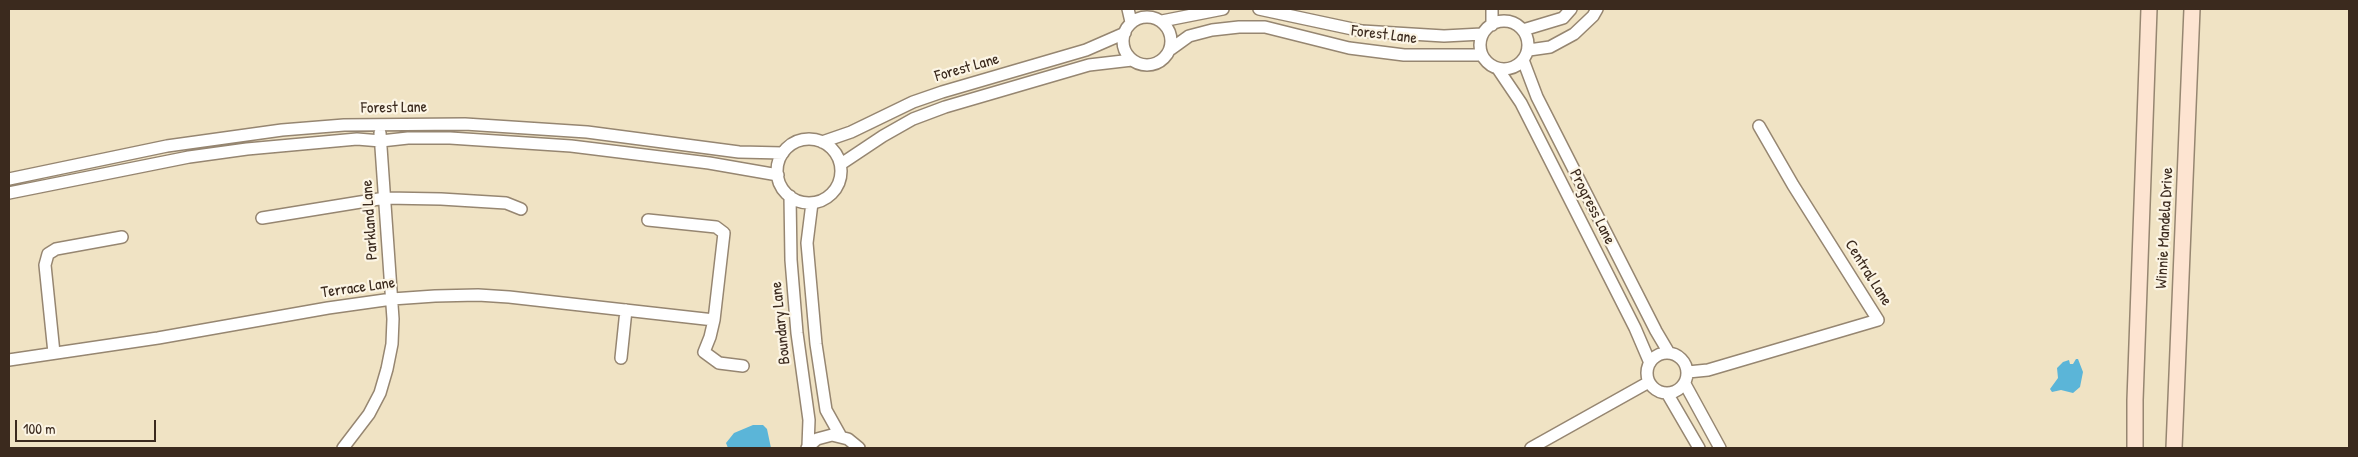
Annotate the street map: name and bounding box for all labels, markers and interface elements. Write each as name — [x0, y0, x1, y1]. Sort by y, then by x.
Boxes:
street label: Forest Lane — [1350, 21, 1418, 49]
street label: Forest Lane — [933, 50, 1001, 86]
street label: Forest Lane — [361, 98, 427, 118]
street label: Progress Lane — [1565, 166, 1619, 248]
street label: Winnie Mandela Drive — [2152, 167, 2178, 289]
street label: Parkland Lane — [358, 179, 382, 261]
street label: Central Lane — [1840, 237, 1896, 309]
street label: Terrace Lane — [320, 273, 396, 303]
street label: Boundary Lane — [767, 281, 795, 365]
scale bar — [18, 410, 159, 442]
text: 100 m — [23, 418, 56, 439]

